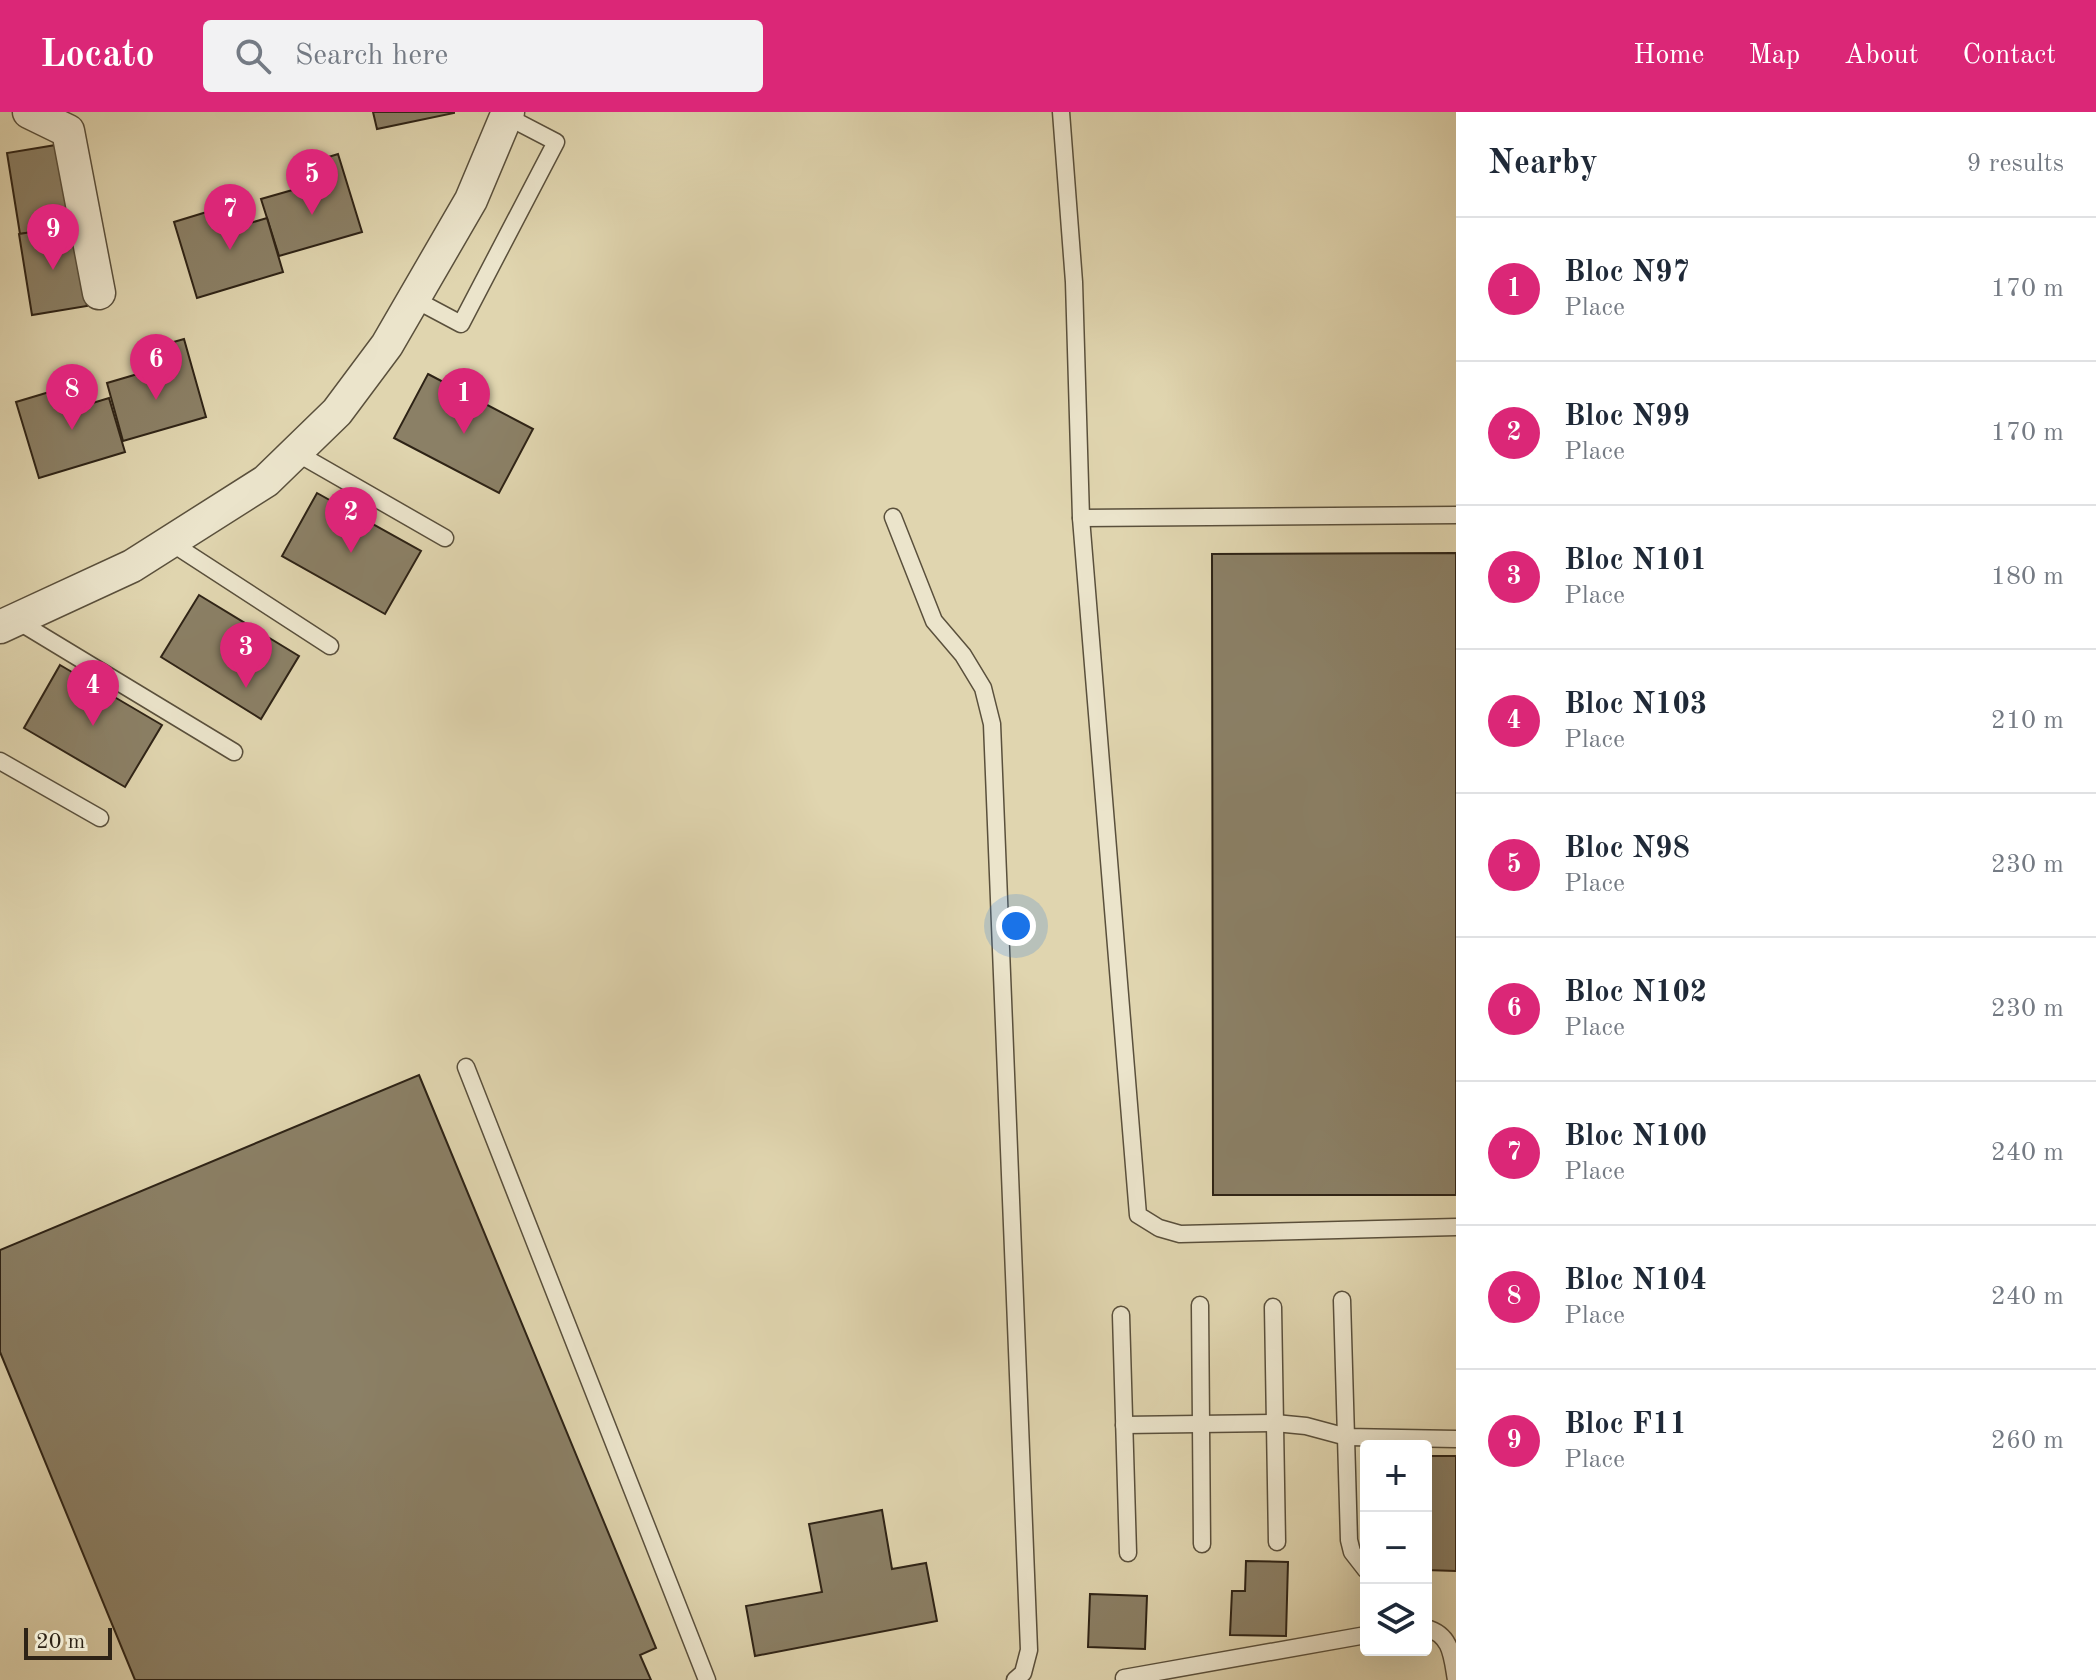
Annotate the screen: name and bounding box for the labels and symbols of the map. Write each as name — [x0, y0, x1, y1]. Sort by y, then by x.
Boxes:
pin: 5 — [286, 149, 338, 215]
pin: 7 — [204, 184, 256, 250]
pin: 9 — [27, 204, 79, 270]
pin: 6 — [130, 334, 182, 400]
pin: 8 — [46, 364, 98, 430]
pin: 1 — [438, 368, 490, 434]
pin: 2 — [325, 487, 377, 553]
pin: 3 — [220, 622, 272, 688]
pin: 4 — [67, 660, 119, 726]
your location — [996, 906, 1036, 946]
scale bar — [24, 1624, 112, 1660]

